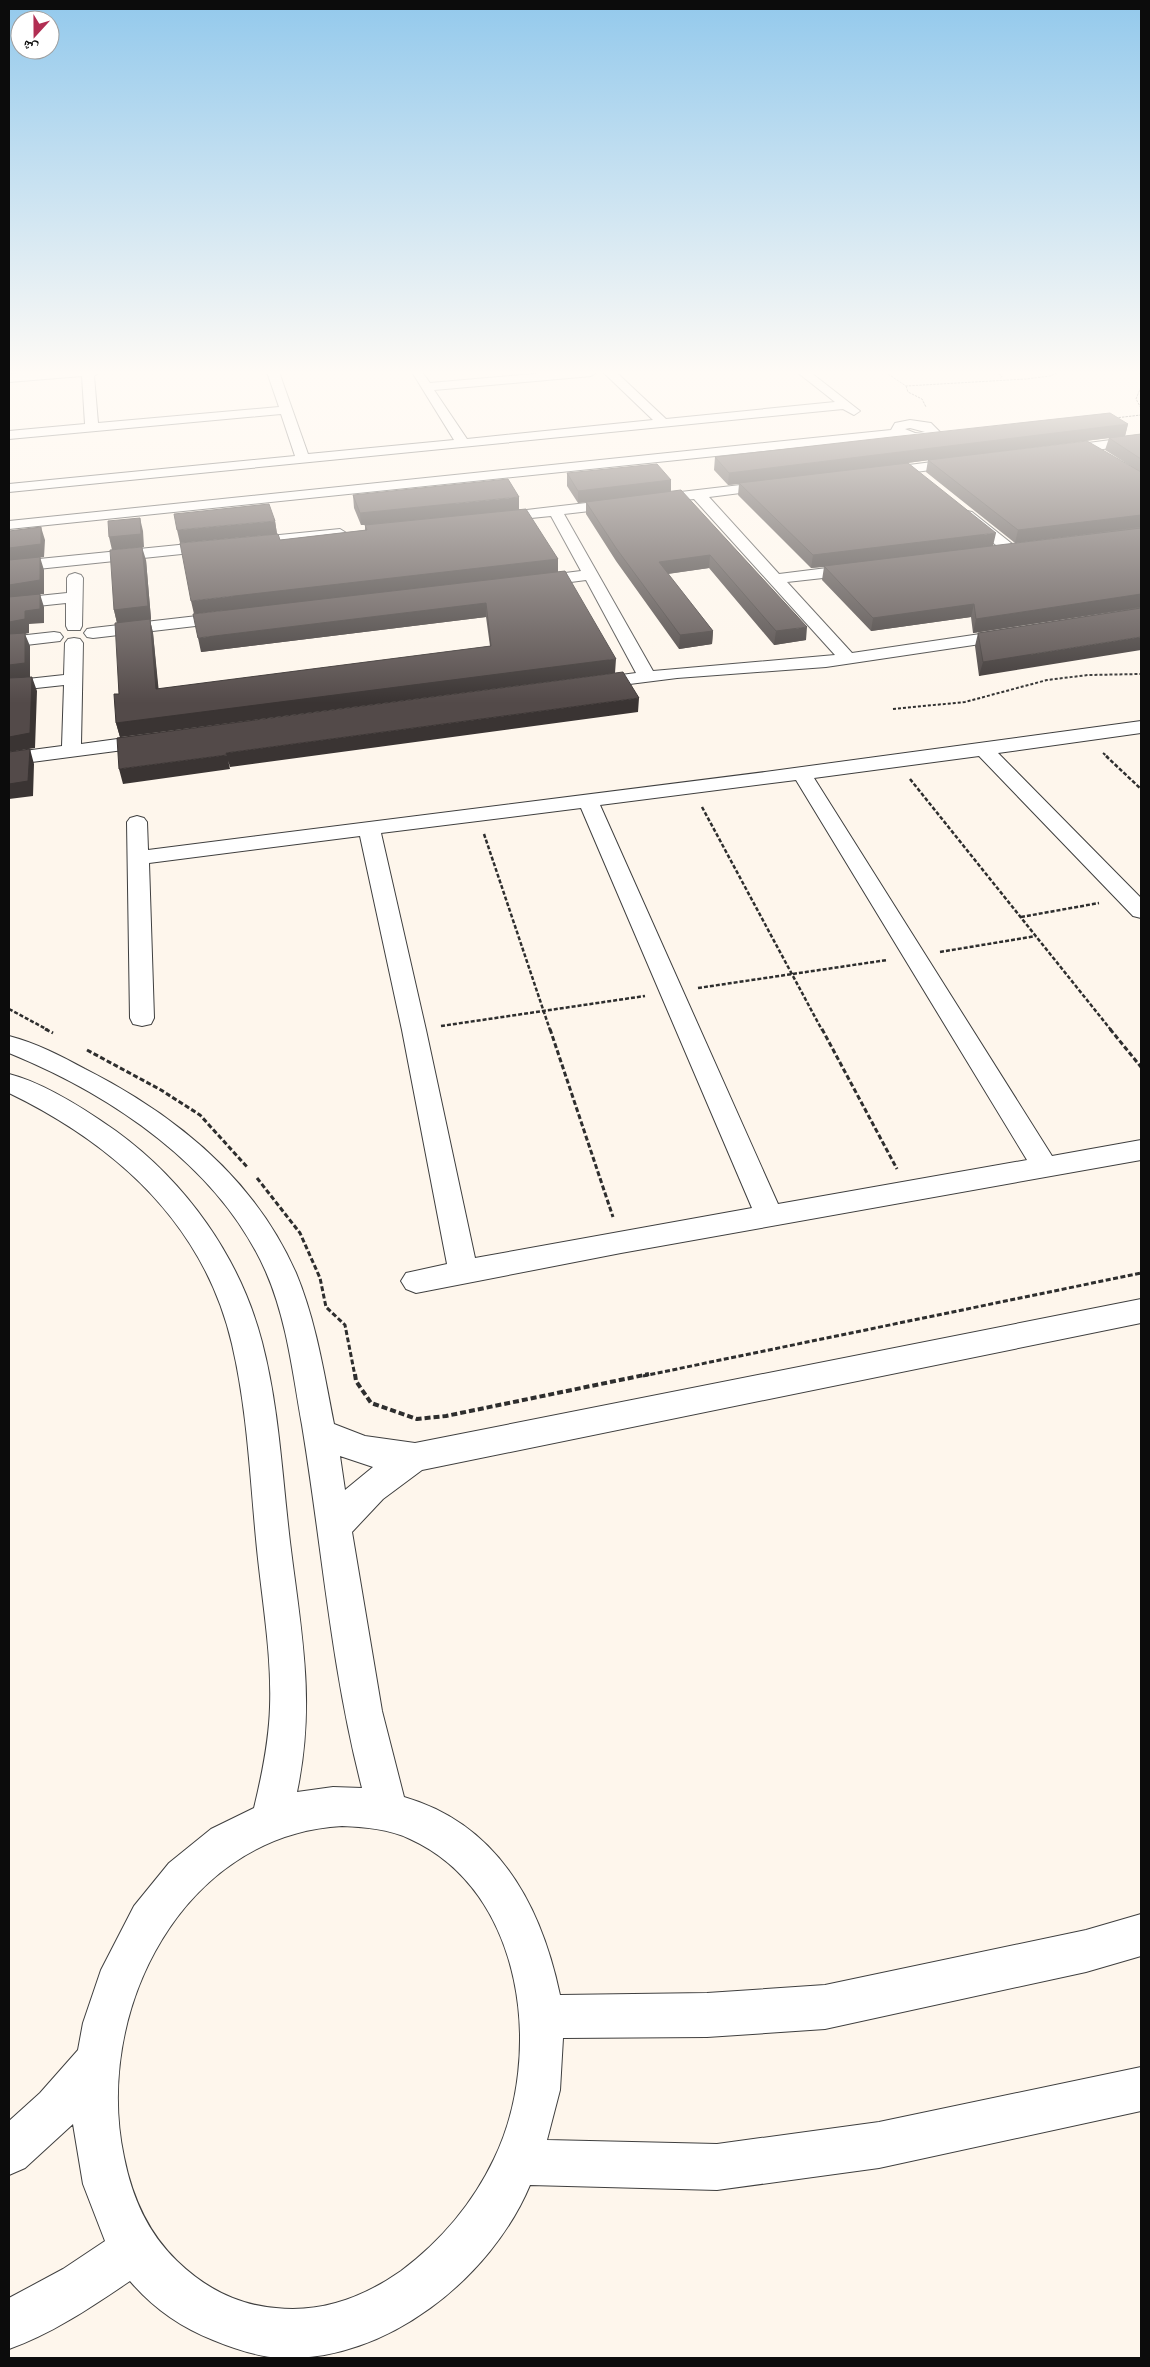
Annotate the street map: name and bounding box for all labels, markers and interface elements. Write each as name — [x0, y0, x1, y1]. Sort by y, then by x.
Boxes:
north arrow — [10, 10, 60, 60]
text: ش — [20, 36, 41, 58]

